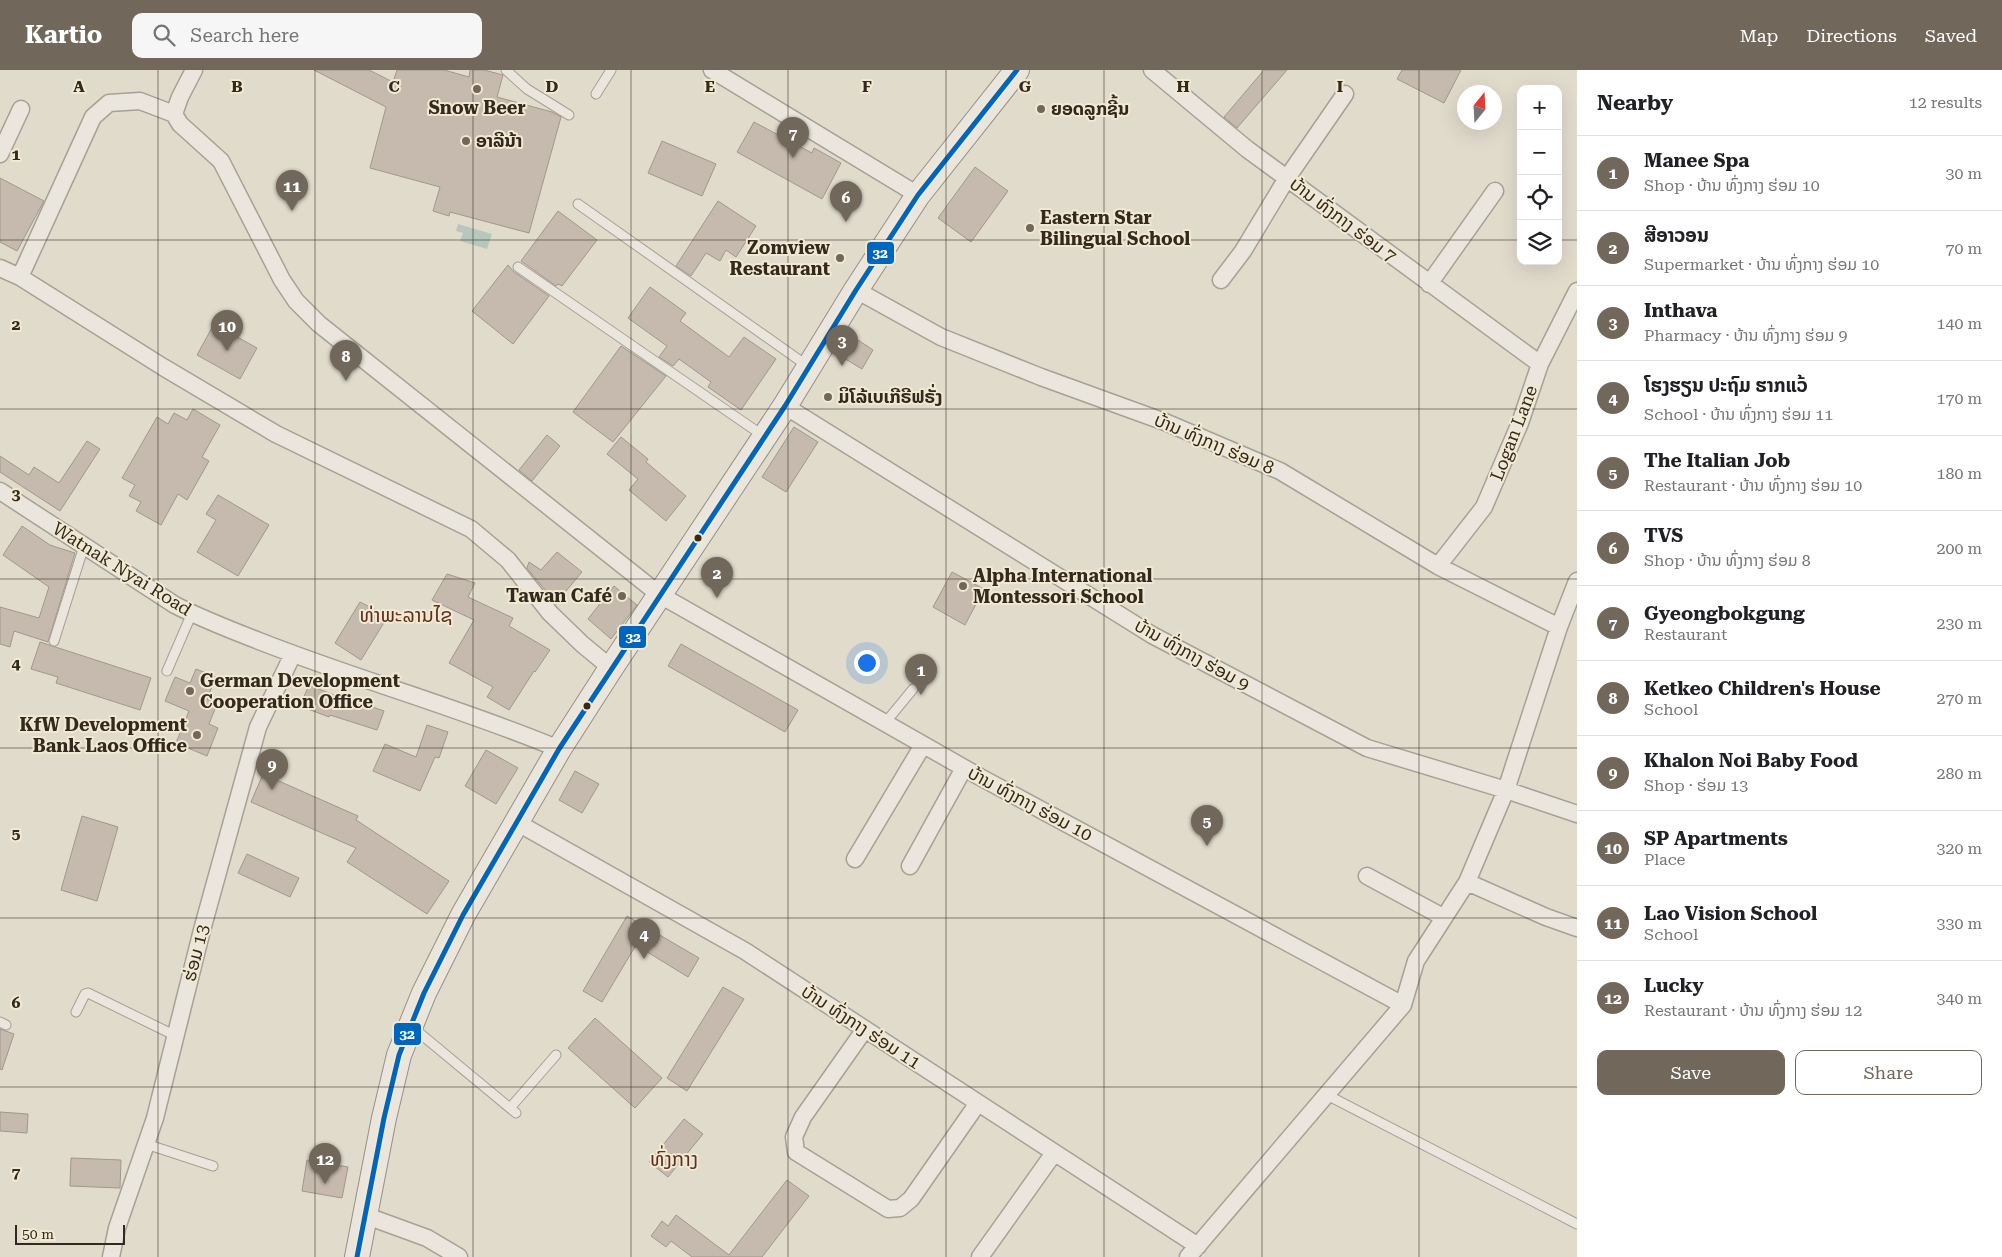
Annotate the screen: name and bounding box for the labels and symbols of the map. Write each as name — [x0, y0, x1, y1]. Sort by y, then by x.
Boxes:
text: A — [73, 77, 85, 96]
text: B — [231, 77, 243, 96]
text: C — [388, 77, 400, 96]
text: D — [546, 77, 559, 96]
text: E — [705, 77, 715, 96]
text: F — [862, 77, 872, 96]
text: G — [1019, 77, 1032, 96]
text: H — [1176, 77, 1190, 96]
text: I — [1337, 77, 1343, 96]
marker: Snow Beer — [471, 83, 483, 95]
north arrow — [1457, 85, 1502, 130]
place label: ຍອດລູກຊີ້ນ — [1051, 94, 1129, 120]
place label: Snow Beer — [428, 97, 526, 118]
marker: ຍອດລູກຊີ້ນ — [1035, 103, 1047, 115]
pin: 7 — [777, 117, 809, 158]
place label: ອາລີນ້າ — [476, 130, 522, 151]
marker: ອາລີນ້າ — [460, 135, 472, 147]
text: 1 — [12, 145, 21, 164]
pin: 11 — [276, 170, 308, 211]
street label: ບ້ານ ທົ່ງກາງ ຮ່ອມ 7 — [1286, 171, 1402, 267]
pin: 6 — [830, 181, 862, 222]
place label: Eastern Star Bilingual School — [1040, 207, 1190, 249]
marker: Eastern Star Bilingual School — [1024, 222, 1036, 234]
place label: Zomview Restaurant — [730, 237, 831, 279]
line badge: 32 — [866, 241, 895, 265]
text: 32 — [872, 245, 888, 261]
marker: Zomview Restaurant — [834, 252, 846, 264]
pin: 10 — [211, 310, 243, 351]
text: 2 — [12, 315, 21, 334]
pin: 3 — [826, 325, 858, 366]
pin: 8 — [330, 340, 362, 381]
street label: Logan Lane — [1486, 382, 1541, 484]
place label: ມິໂລ້ເບເກີຣີຟຣັ່ງ — [838, 384, 942, 407]
marker: ມິໂລ້ເບເກີຣີຟຣັ່ງ — [822, 391, 834, 403]
street label: ບ້ານ ທົ່ງກາງ ຮ່ອມ 8 — [1151, 407, 1278, 478]
text: 3 — [12, 485, 21, 504]
street label: Watnak Nyai Road — [49, 517, 196, 620]
unlabelled marker — [693, 533, 703, 543]
pin: 2 — [701, 557, 733, 598]
place label: Alpha International Montessori School — [973, 565, 1152, 607]
marker: Alpha International Montessori School — [957, 580, 969, 592]
place label: Tawan Café — [506, 585, 612, 606]
marker: Tawan Café — [616, 590, 628, 602]
district label: ທ່າພະລານໄຊ — [359, 603, 453, 627]
street label: ບ້ານ ທົ່ງກາງ ຮ່ອມ 9 — [1131, 613, 1254, 695]
line badge: 32 — [618, 625, 647, 649]
text: 32 — [625, 629, 641, 645]
your location — [854, 650, 880, 676]
text: 4 — [12, 654, 21, 673]
pin: 1 — [905, 654, 937, 695]
place label: German Development Cooperation Office — [200, 670, 400, 712]
marker: German Development Cooperation Office — [184, 685, 196, 697]
unlabelled marker — [582, 701, 592, 711]
place label: KfW Development Bank Laos Office — [20, 714, 187, 756]
marker: KfW Development Bank Laos Office — [191, 729, 203, 741]
pin: 9 — [256, 749, 288, 790]
street label: ບ້ານ ທົ່ງກາງ ຮ່ອມ 10 — [964, 760, 1097, 845]
pin: 5 — [1191, 805, 1223, 846]
text: 5 — [12, 824, 21, 843]
pin: 4 — [628, 918, 660, 959]
street label: ຮ່ອມ 13 — [178, 922, 213, 984]
street label: ບ້ານ ທົ່ງກາງ ຮ່ອມ 11 — [798, 979, 926, 1073]
text: 6 — [12, 993, 21, 1012]
line badge: 32 — [393, 1022, 422, 1046]
text: 32 — [399, 1026, 415, 1042]
pin: 12 — [309, 1143, 341, 1184]
district label: ທົ່ງກາງ — [650, 1145, 698, 1171]
text: 7 — [12, 1163, 21, 1182]
scale bar — [15, 1222, 125, 1245]

